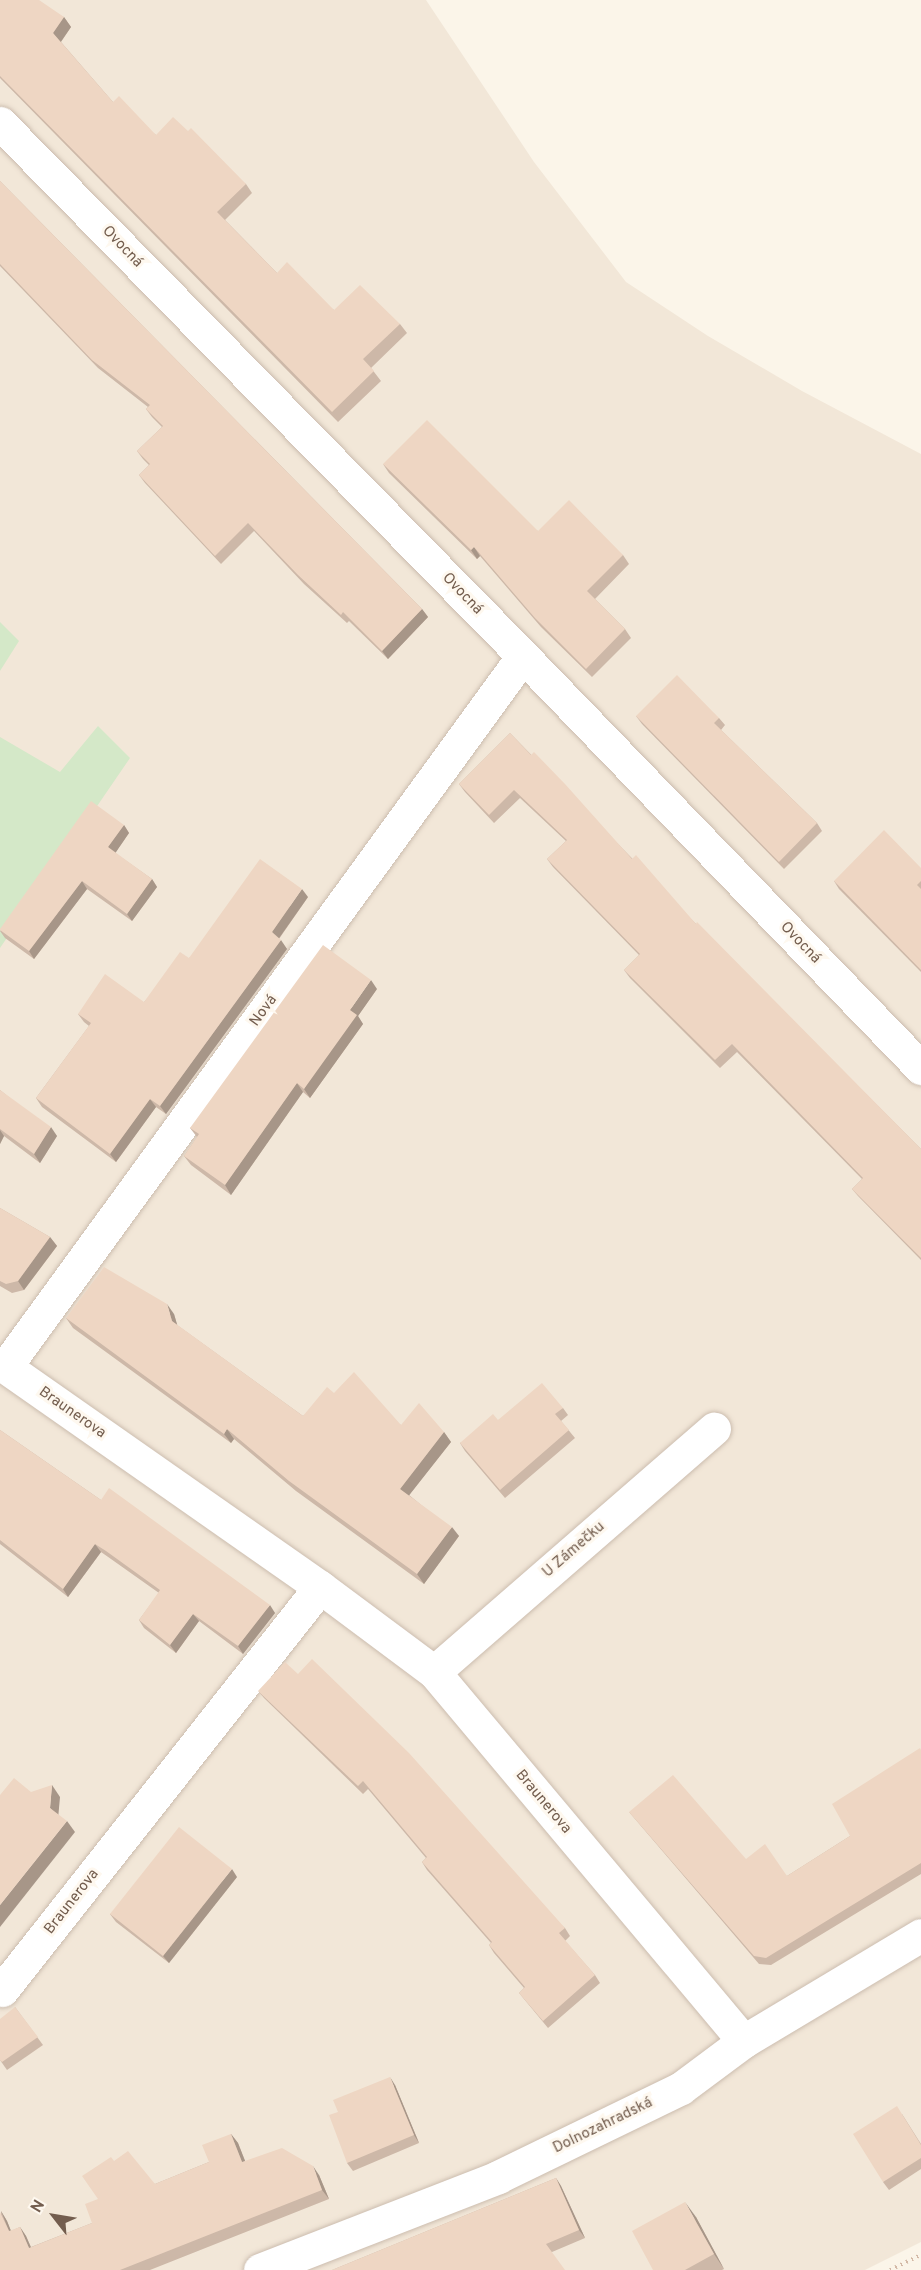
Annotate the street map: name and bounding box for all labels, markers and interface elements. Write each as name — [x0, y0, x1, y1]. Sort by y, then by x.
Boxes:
street label: Ovocná — [98, 222, 146, 272]
street label: Ovocná — [438, 569, 486, 619]
street label: Ovocná — [776, 918, 824, 968]
street label: Nová — [247, 992, 281, 1030]
street label: Braunerova — [35, 1383, 109, 1443]
street label: U Zámečku — [539, 1518, 609, 1582]
street label: Braunerova — [511, 1766, 575, 1838]
street label: Braunerova — [41, 1866, 103, 1938]
street label: Dolnozahradská — [550, 2094, 656, 2158]
north arrow — [24, 2186, 84, 2246]
text: N — [27, 2197, 50, 2217]

